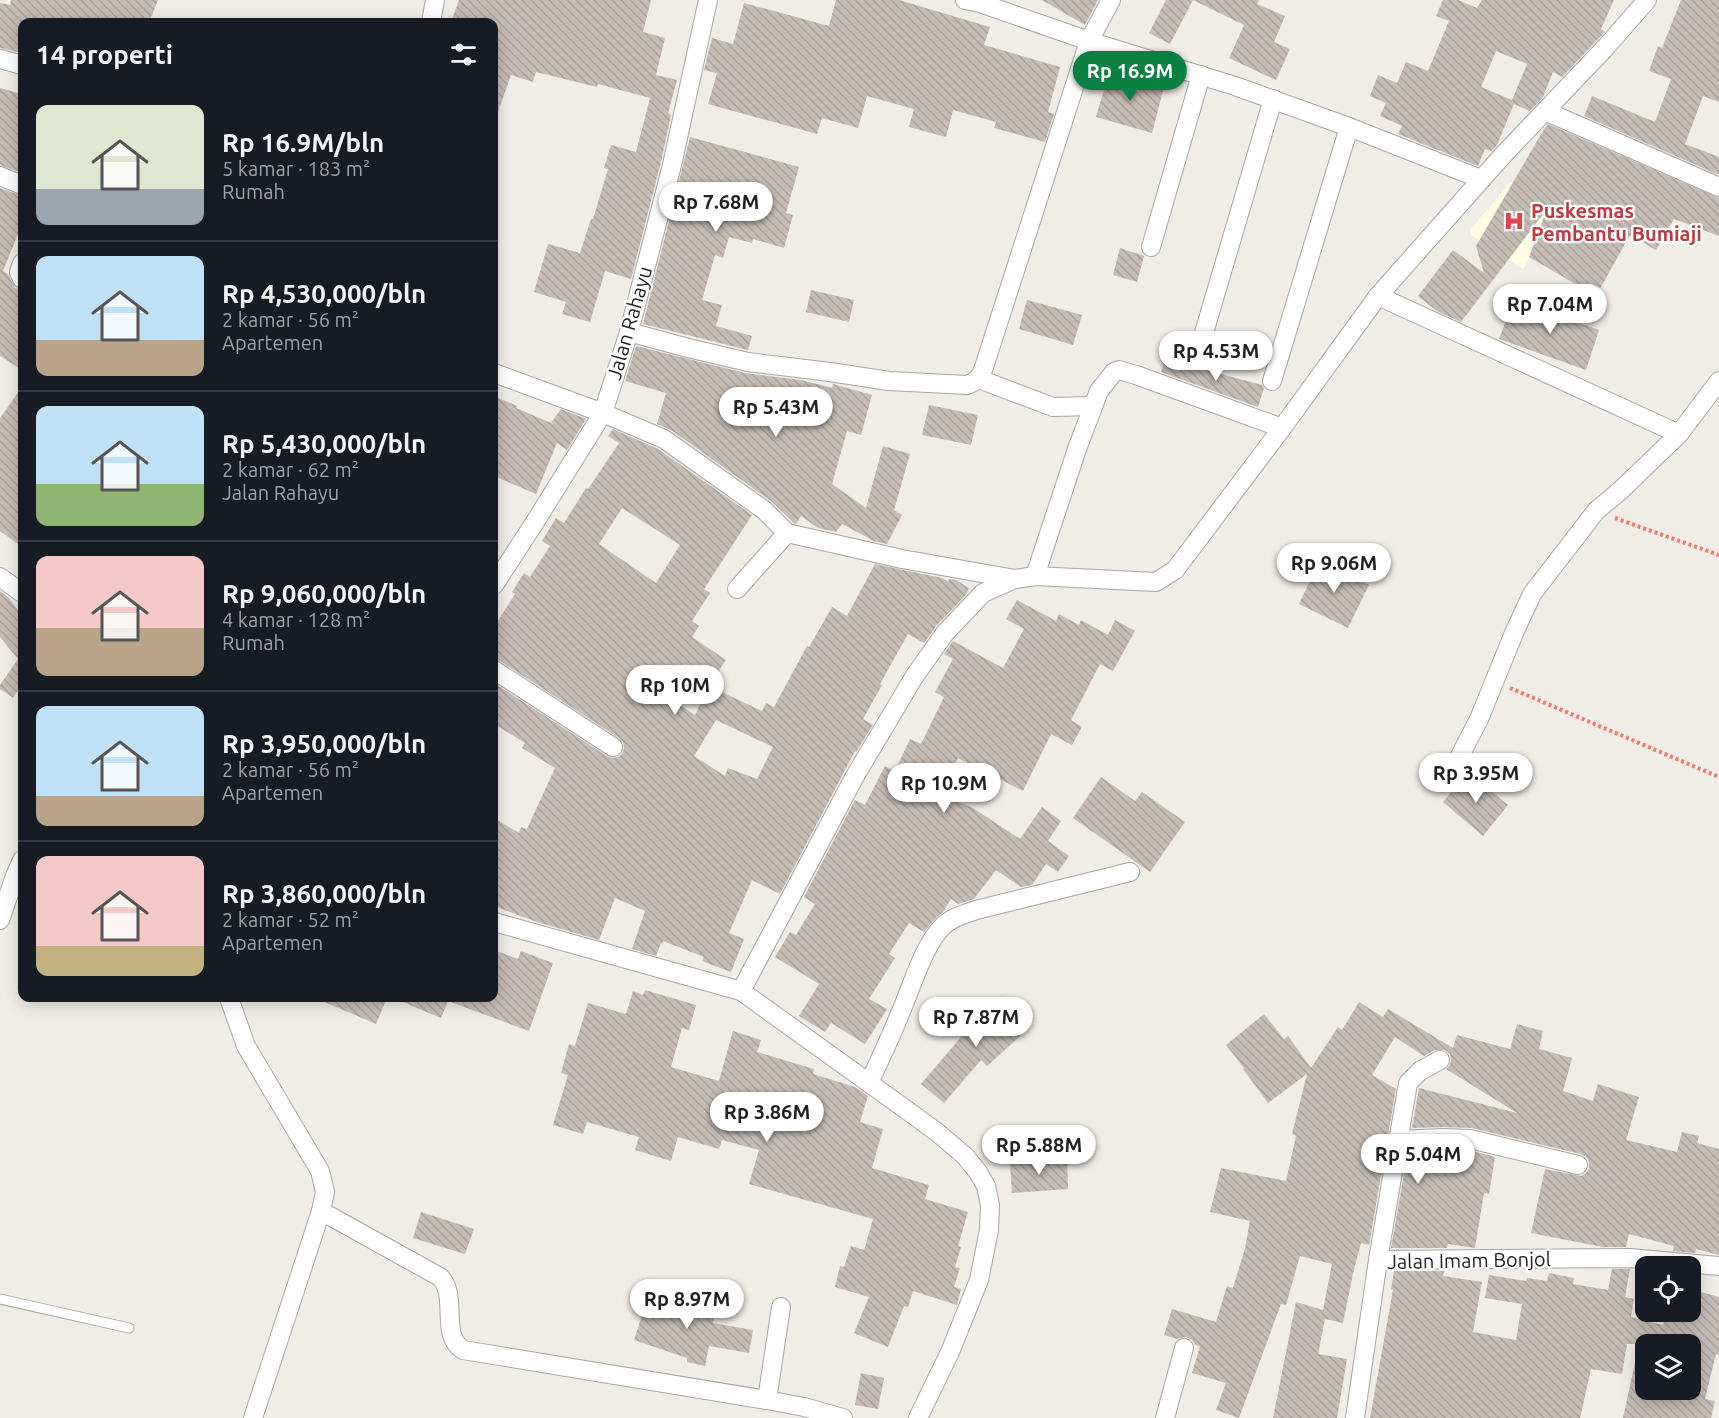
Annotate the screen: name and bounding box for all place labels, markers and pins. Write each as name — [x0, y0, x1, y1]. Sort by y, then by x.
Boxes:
pin: Rp 16.9M — [1068, 51, 1192, 102]
pin: Rp 7.68M — [654, 182, 778, 233]
place label: Puskesmas Pembantu Bumiaji — [1531, 199, 1702, 245]
hospital icon: Puskesmas Pembantu Bumiaji — [1502, 209, 1526, 233]
pin: Rp 7.04M — [1488, 284, 1612, 335]
pin: Rp 4.53M — [1154, 331, 1278, 382]
pin: Rp 5.43M — [714, 387, 838, 438]
pin: Rp 9.06M — [1272, 543, 1396, 594]
pin: Rp 10M — [626, 665, 724, 716]
pin: Rp 3.95M — [1414, 753, 1538, 804]
pin: Rp 10.9M — [882, 763, 1006, 814]
pin: Rp 7.87M — [914, 997, 1038, 1048]
pin: Rp 3.86M — [705, 1092, 829, 1143]
pin: Rp 5.88M — [977, 1125, 1101, 1176]
pin: Rp 5.04M — [1356, 1134, 1480, 1185]
pin: Rp 8.97M — [625, 1279, 749, 1330]

